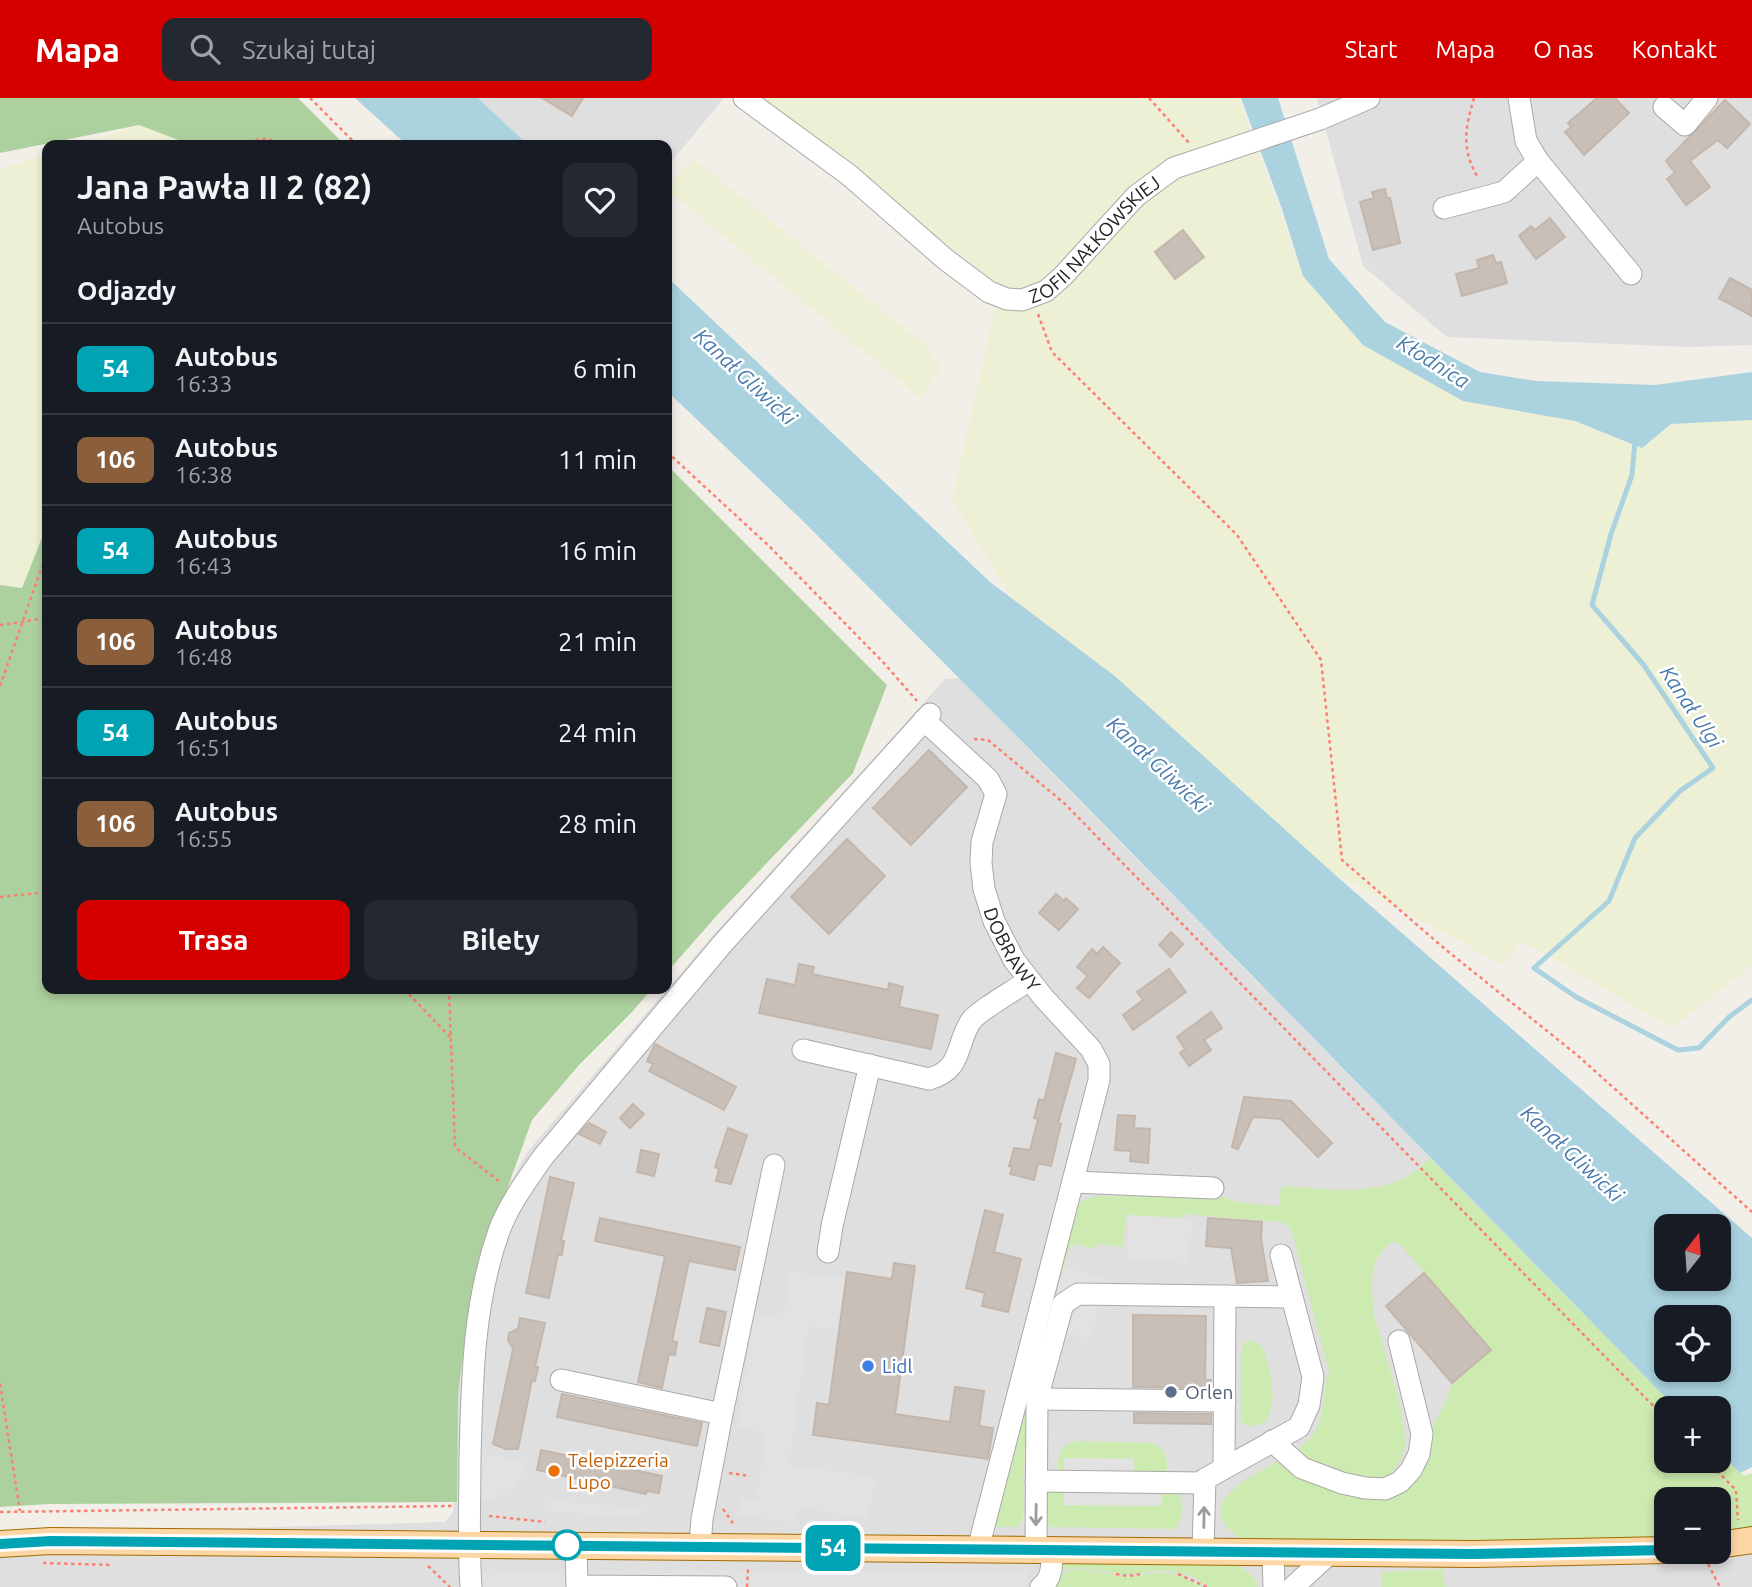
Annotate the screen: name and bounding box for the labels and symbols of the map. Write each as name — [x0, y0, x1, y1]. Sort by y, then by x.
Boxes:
street label: ZOFII NAŁKOWSKIEJ — [1026, 171, 1164, 307]
water label: Kanał Gliwicki — [690, 323, 802, 430]
water label: Kłodnica — [1393, 330, 1474, 393]
water label: Kanał Ulgi — [1656, 661, 1728, 753]
water label: Kanał Gliwicki — [1103, 711, 1215, 818]
street label: DOBRAWY — [979, 905, 1045, 995]
water label: Kanał Gliwicki — [1517, 1100, 1629, 1207]
north arrow — [1654, 1214, 1731, 1292]
place label: Lidl — [882, 1355, 912, 1377]
marker: Lidl — [860, 1358, 876, 1374]
place label: Orlen — [1185, 1381, 1233, 1403]
marker: Orlen — [1163, 1384, 1179, 1400]
place label: Telepizzeria Lupo — [568, 1449, 669, 1493]
marker: Telepizzeria Lupo — [546, 1463, 562, 1479]
one-way arrow — [1029, 1503, 1043, 1526]
one-way arrow — [1197, 1506, 1210, 1529]
line badge: 54 — [802, 1525, 864, 1571]
unlabelled marker — [552, 1530, 582, 1560]

